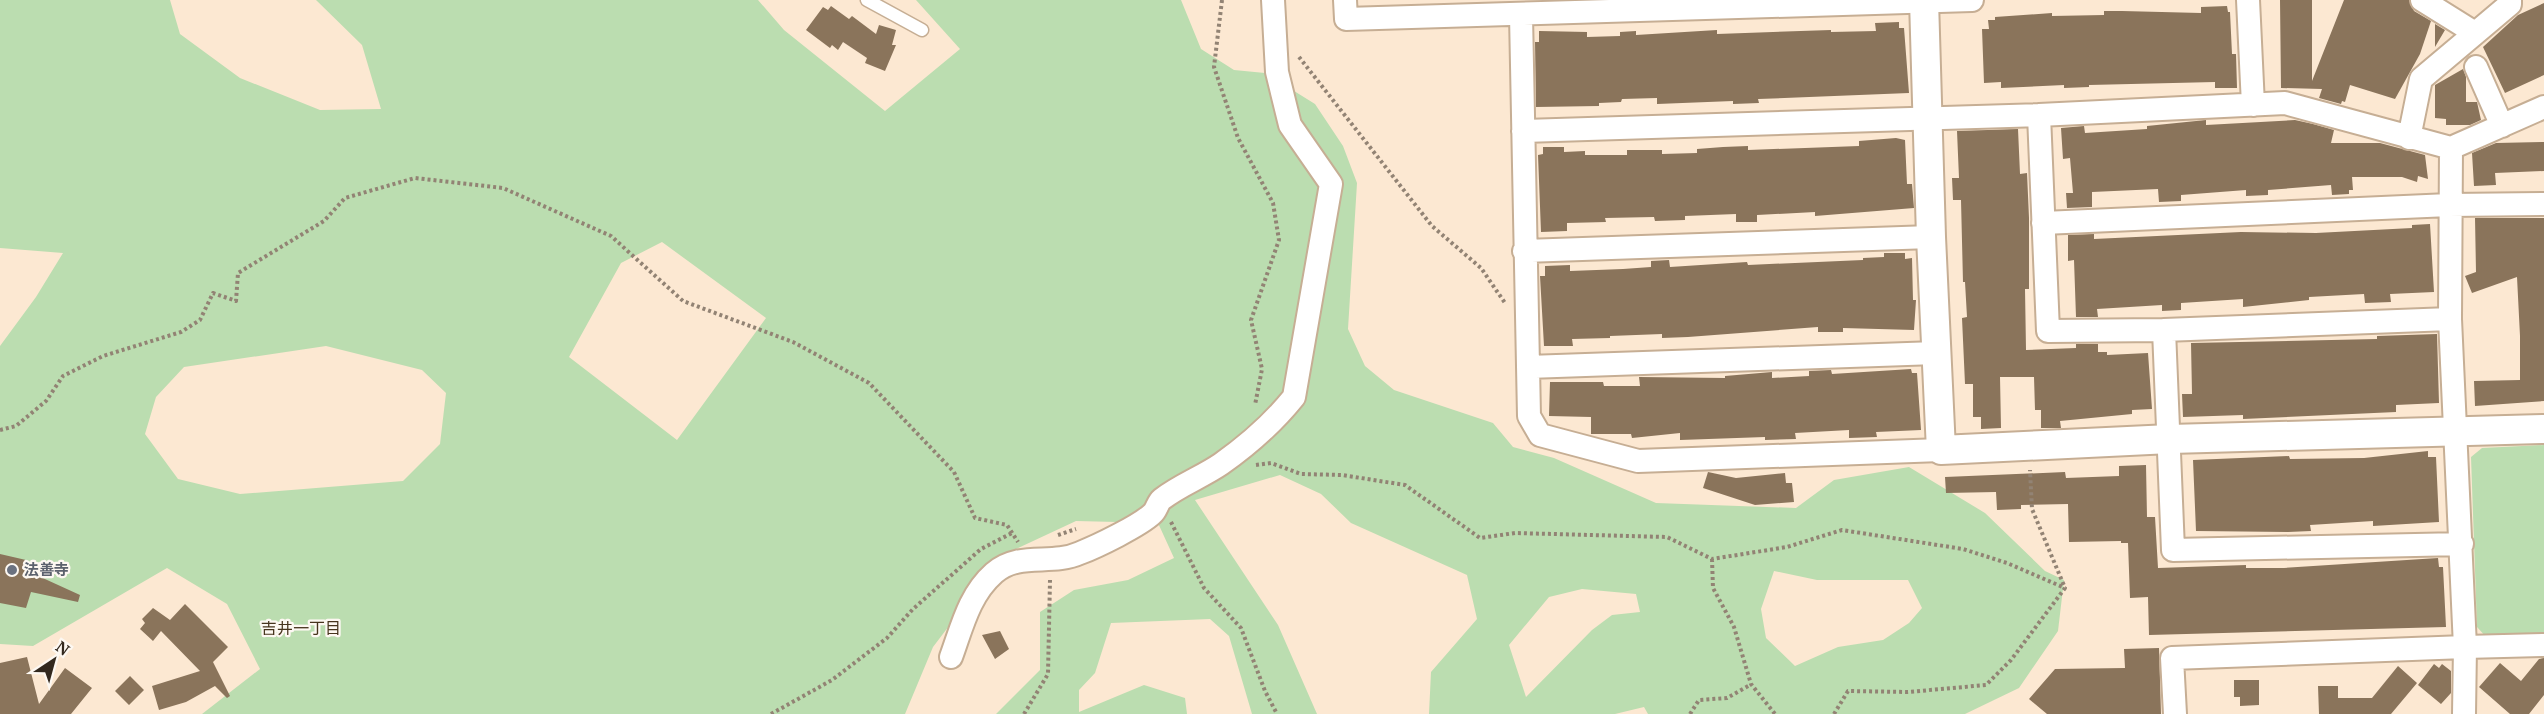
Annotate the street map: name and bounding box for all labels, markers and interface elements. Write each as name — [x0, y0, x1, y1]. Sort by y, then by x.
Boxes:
place label: 法善寺 — [24, 559, 69, 579]
marker: 法善寺 — [5, 563, 19, 577]
district label: 吉井一丁目 — [261, 617, 341, 639]
north arrow — [24, 630, 84, 690]
text: N — [51, 635, 74, 660]

